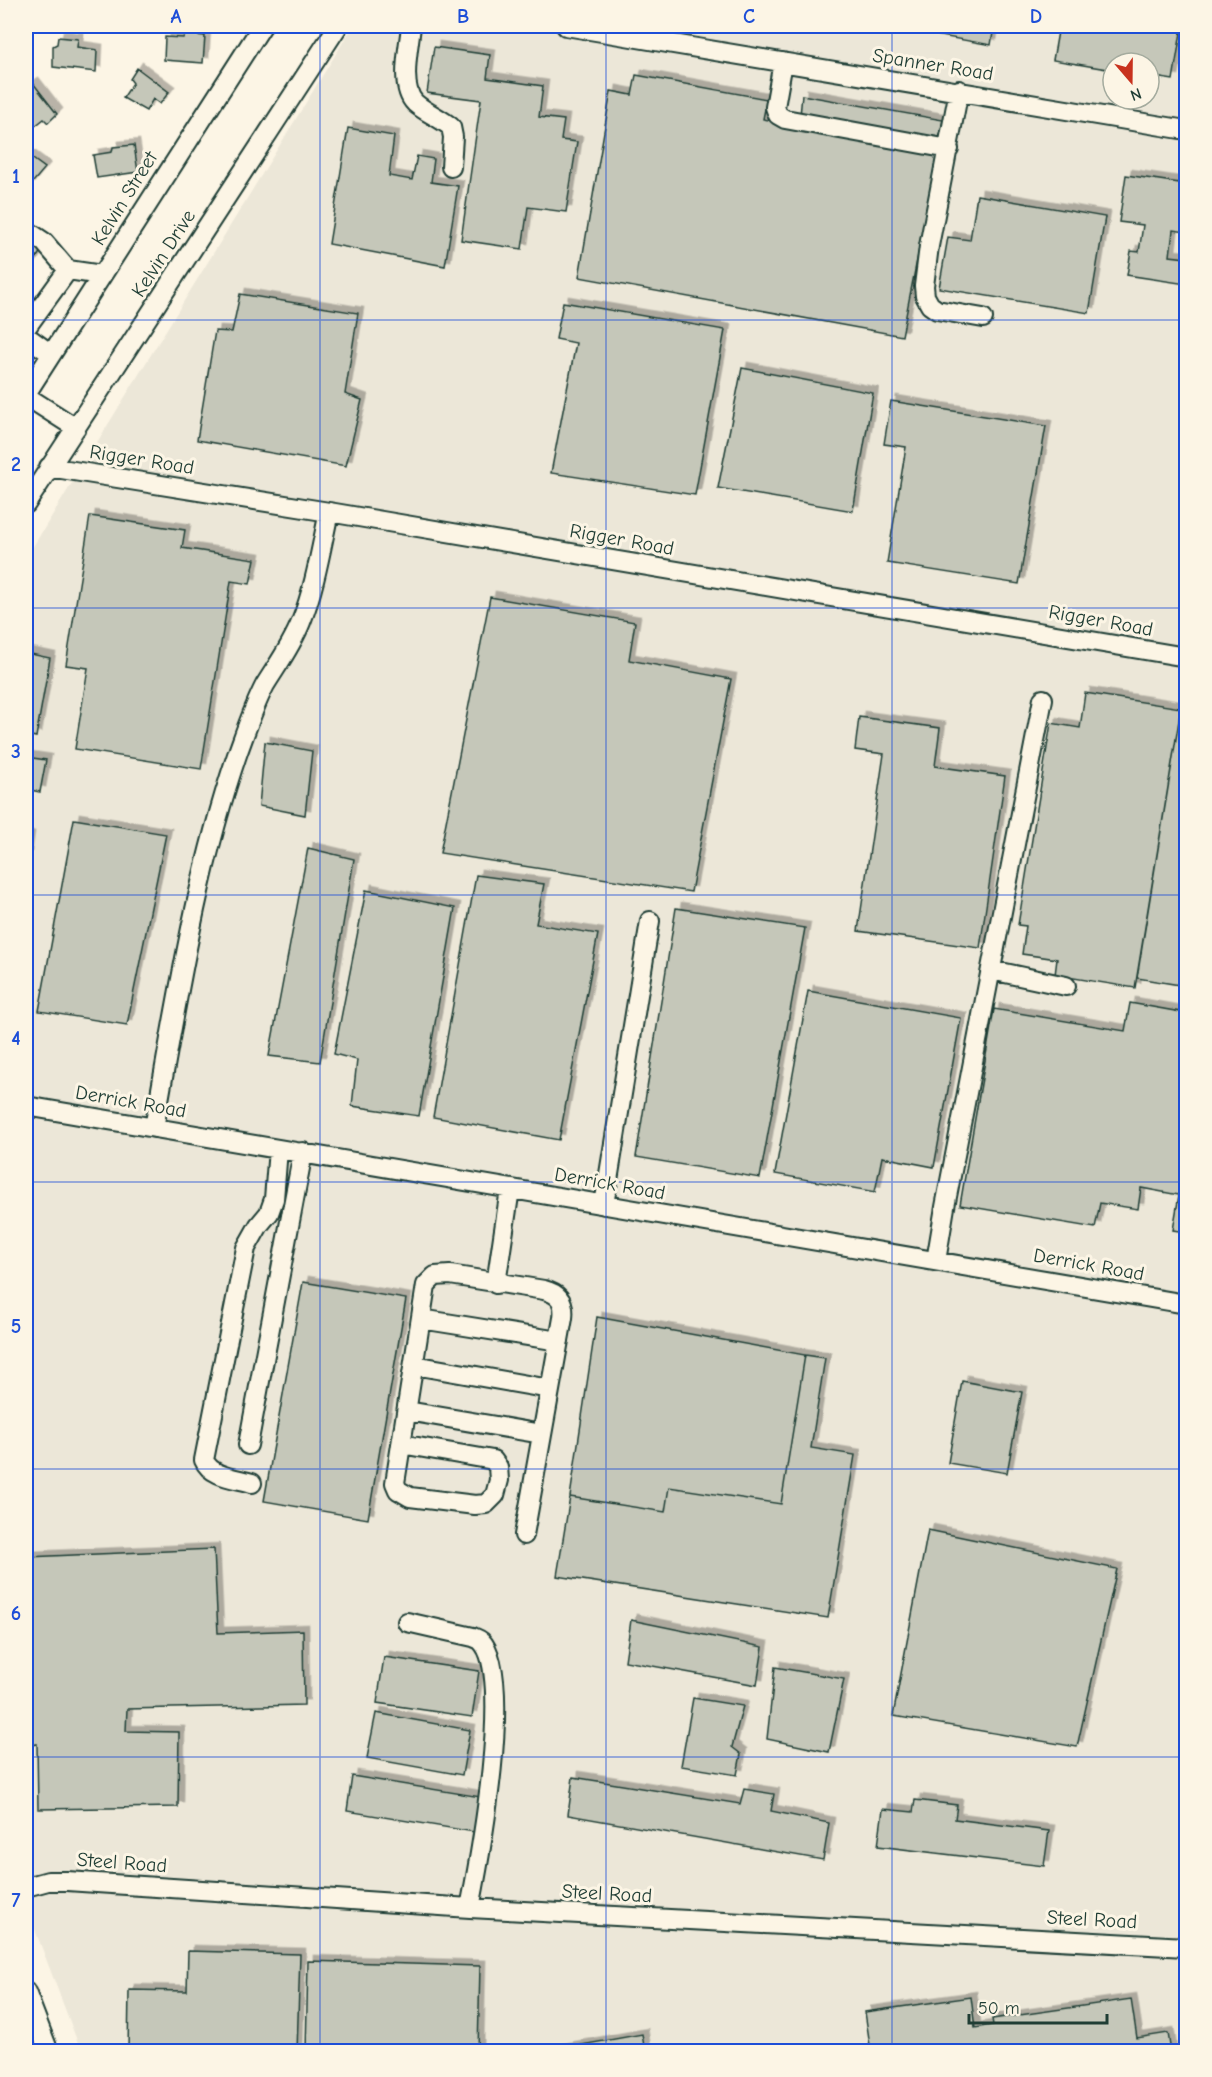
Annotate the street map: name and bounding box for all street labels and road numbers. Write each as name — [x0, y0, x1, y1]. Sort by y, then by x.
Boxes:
street label: Spanner Road — [871, 44, 995, 85]
street label: Kelvin Street — [86, 146, 163, 249]
street label: Kelvin Drive — [127, 205, 200, 301]
street label: Rigger Road — [88, 440, 196, 479]
street label: Rigger Road — [568, 519, 676, 560]
street label: Rigger Road — [1047, 600, 1155, 641]
street label: Derrick Road — [74, 1080, 188, 1123]
street label: Derrick Road — [553, 1162, 667, 1205]
street label: Derrick Road — [1032, 1243, 1146, 1286]
street label: Steel Road — [76, 1848, 168, 1877]
street label: Steel Road — [561, 1880, 653, 1907]
street label: Steel Road — [1046, 1906, 1138, 1933]

